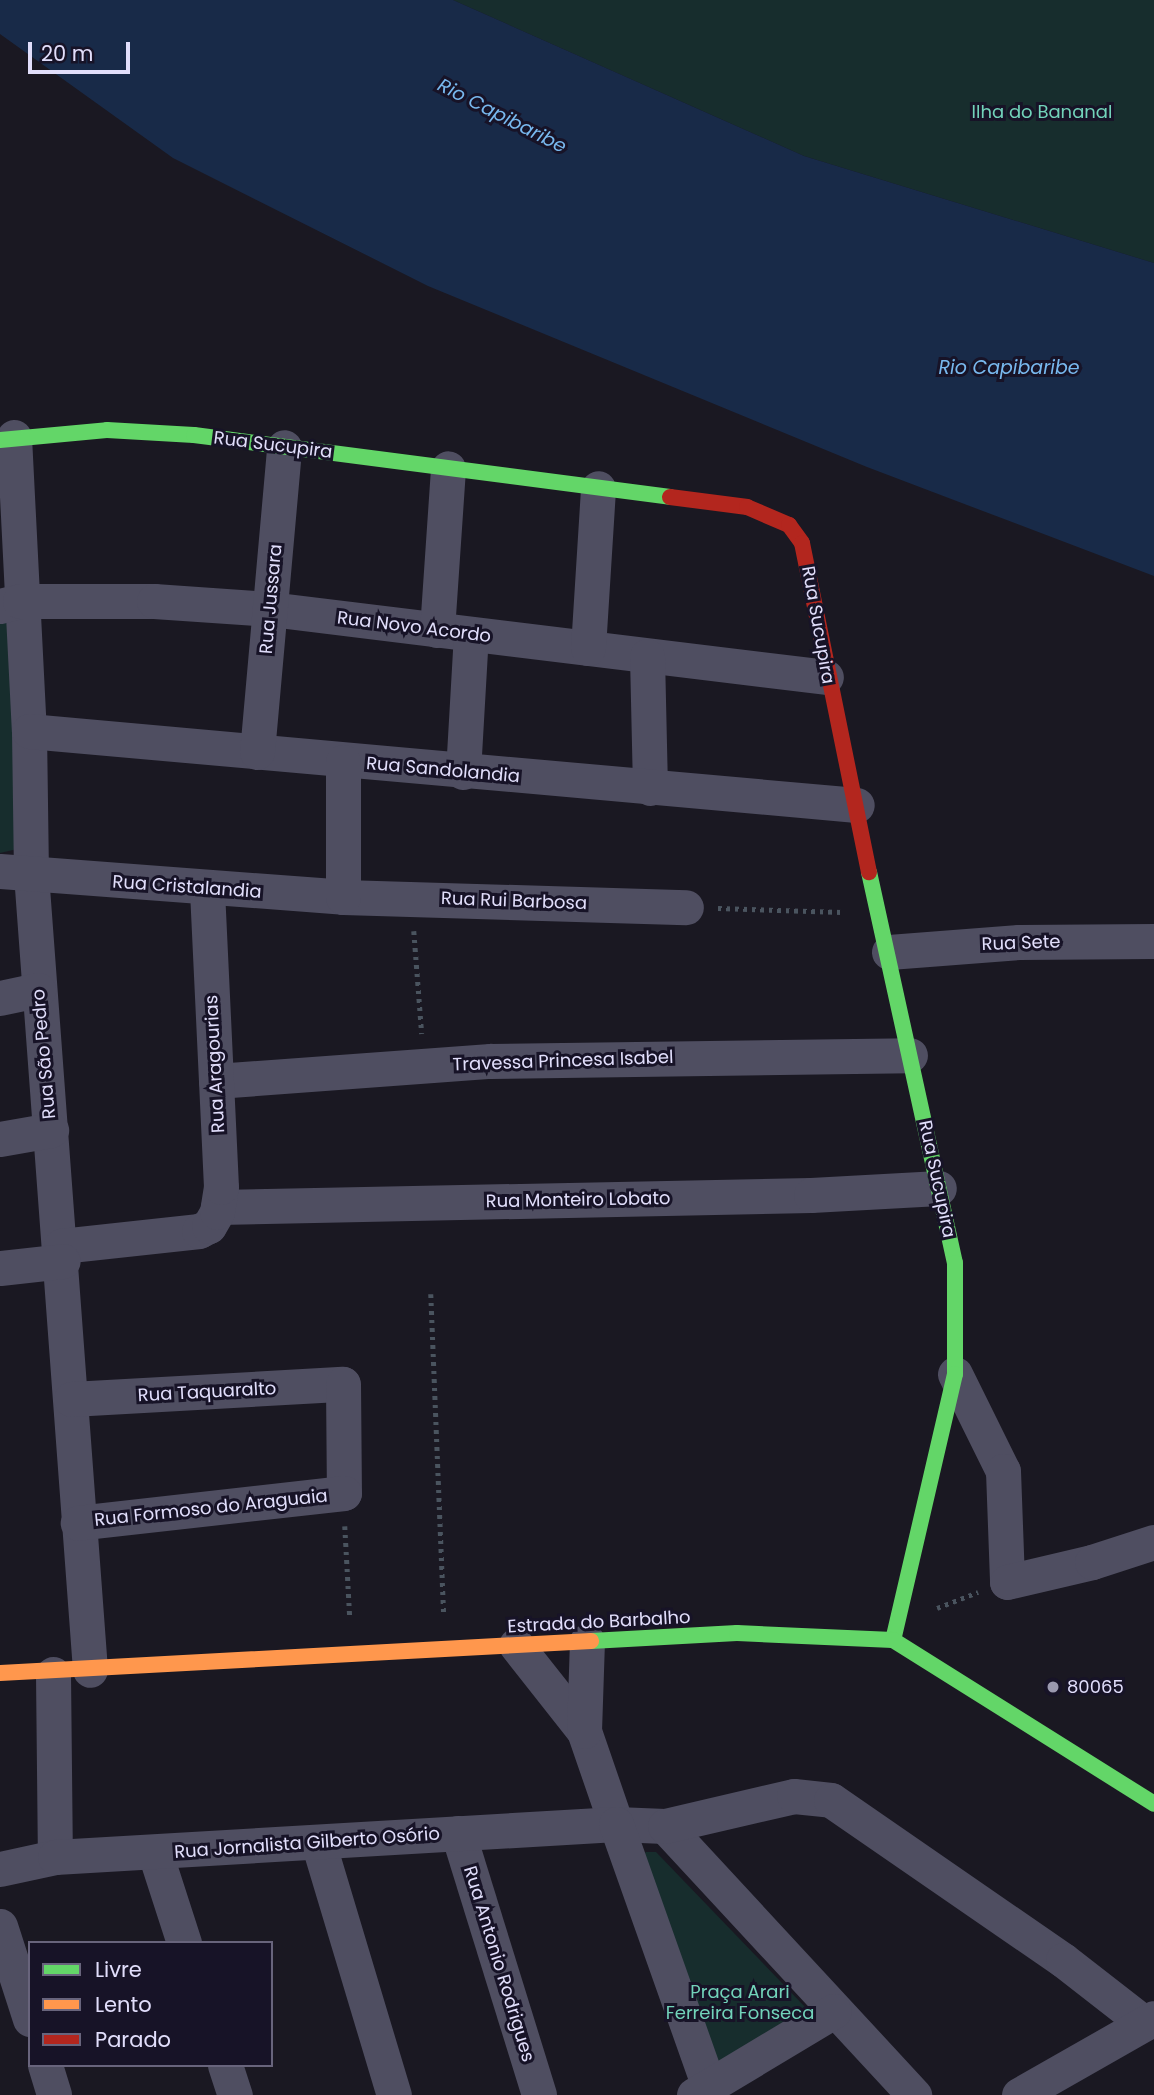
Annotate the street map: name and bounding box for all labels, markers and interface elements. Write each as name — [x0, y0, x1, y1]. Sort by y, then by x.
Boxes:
scale bar — [32, 28, 133, 72]
text: 20 m — [41, 39, 94, 68]
water label: Rio Capibaribe — [434, 74, 570, 158]
park label: Ilha do Bananal — [972, 101, 1112, 123]
water label: Rio Capibaribe — [938, 357, 1080, 379]
street label: Rua Sucupira — [212, 427, 334, 463]
street label: Rua Jussara — [255, 543, 287, 655]
street label: Rua Sucupira — [797, 564, 839, 686]
street label: Rua Novo Acordo — [336, 607, 492, 647]
street label: Rua Sandolandia — [365, 753, 521, 787]
street label: Rua Cristalandia — [112, 871, 262, 903]
street label: Rua Rui Barbosa — [441, 888, 587, 914]
street label: Rua Sete — [981, 931, 1061, 955]
street label: Rua São Pedro — [28, 988, 60, 1120]
street label: Rua Aragourias — [201, 994, 229, 1134]
street label: Travessa Princesa Isabel — [452, 1046, 674, 1076]
street label: Rua Sucupira — [914, 1118, 960, 1240]
street label: Rua Monteiro Lobato — [485, 1188, 671, 1212]
street label: Rua Taquaralto — [137, 1378, 277, 1406]
street label: Rua Formoso do Araguaia — [93, 1485, 329, 1531]
street label: Estrada do Barbalho — [507, 1606, 691, 1638]
place label: 80065 — [1067, 1676, 1124, 1698]
marker: 80065 — [1045, 1679, 1061, 1695]
street label: Rua Jornalista Gilberto Osório — [173, 1823, 441, 1863]
street label: Rua Antonio Rodrigues — [459, 1864, 539, 2064]
legend — [28, 1941, 273, 2067]
text: Livre — [95, 1955, 142, 1984]
park label: Praça Arari Ferreira Fonseca — [666, 1982, 814, 2024]
text: Lento — [95, 1990, 152, 2019]
text: Parado — [95, 2025, 171, 2054]

